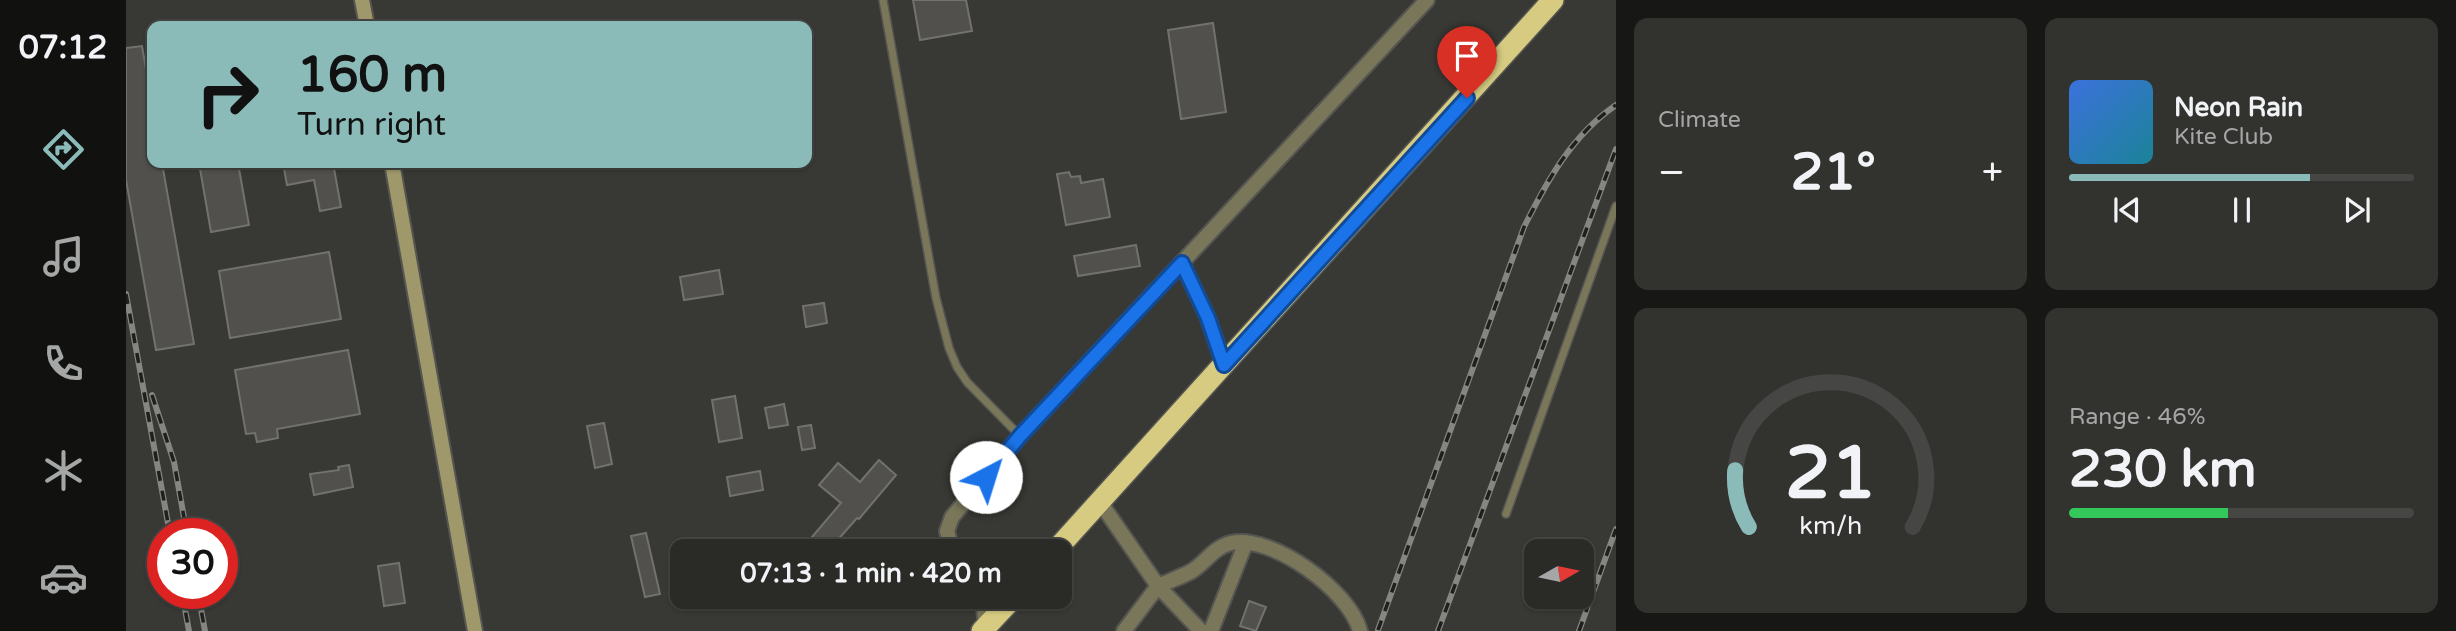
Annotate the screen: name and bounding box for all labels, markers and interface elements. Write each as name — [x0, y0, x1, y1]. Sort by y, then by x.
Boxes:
pin — [1437, 26, 1497, 98]
text: 07:12 — [19, 29, 107, 67]
icon: arrive — [1448, 37, 1486, 75]
text: 160 m — [297, 46, 447, 105]
icon: right — [182, 49, 273, 140]
text: Neon Rain — [2174, 92, 2303, 123]
text: Turn right — [297, 106, 446, 144]
text: Climate — [1658, 106, 1741, 134]
text: Kite Club — [2174, 123, 2273, 151]
icon: directions — [39, 125, 88, 174]
text: 21° — [1791, 141, 1876, 204]
text: − — [1658, 150, 1685, 196]
text: + — [1982, 150, 2003, 196]
icon: previous — [2108, 191, 2146, 229]
icon: pause — [2223, 191, 2261, 229]
icon: next — [2338, 191, 2376, 229]
icon: music — [39, 232, 88, 281]
icon: phone — [39, 339, 88, 388]
text: Range · 46% — [2069, 403, 2205, 431]
text: 21 — [1785, 430, 1876, 518]
text: 230 km — [2069, 438, 2257, 501]
position arrow — [949, 440, 1023, 514]
icon: climate — [39, 446, 88, 495]
text: km/h — [1799, 510, 1862, 540]
speed limit sign: 30 — [147, 518, 238, 609]
north arrow — [1524, 539, 1594, 609]
map controls — [1524, 539, 1594, 609]
icon: car — [39, 553, 88, 602]
text: 07:13 · 1 min · 420 m — [740, 558, 1002, 589]

